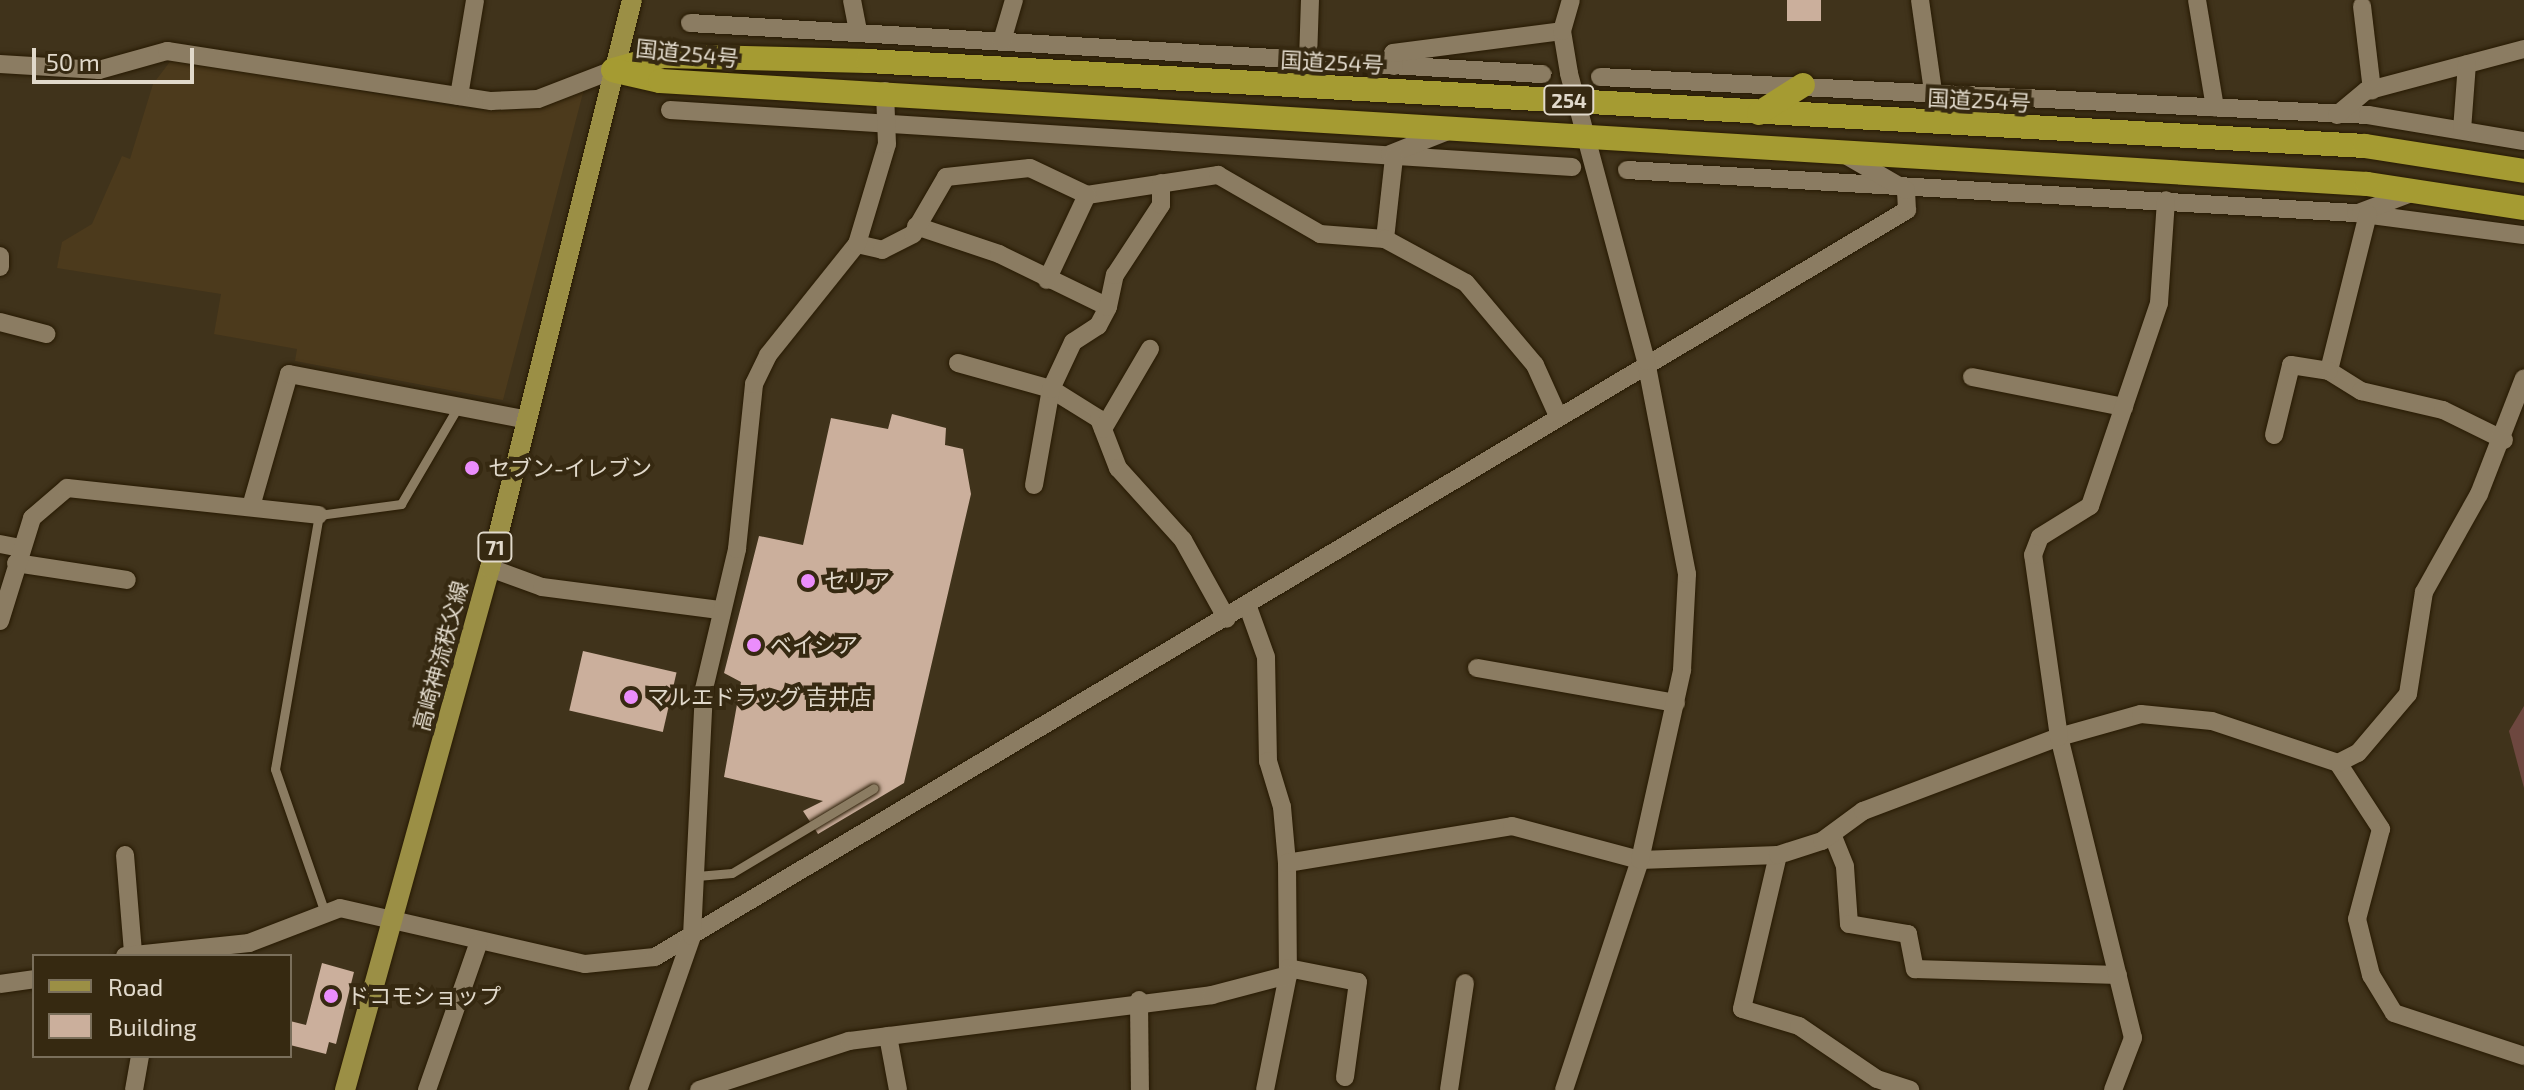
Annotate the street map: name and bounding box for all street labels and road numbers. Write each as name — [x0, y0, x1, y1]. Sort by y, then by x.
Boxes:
street label: 国道254号 — [634, 34, 740, 72]
street label: 国道254号 — [1280, 46, 1384, 78]
road number: 254 — [1543, 84, 1595, 116]
street label: 国道254号 — [1927, 84, 2031, 116]
road number: 71 — [477, 531, 513, 563]
street label: 高崎神流秩父線 — [407, 578, 473, 734]

